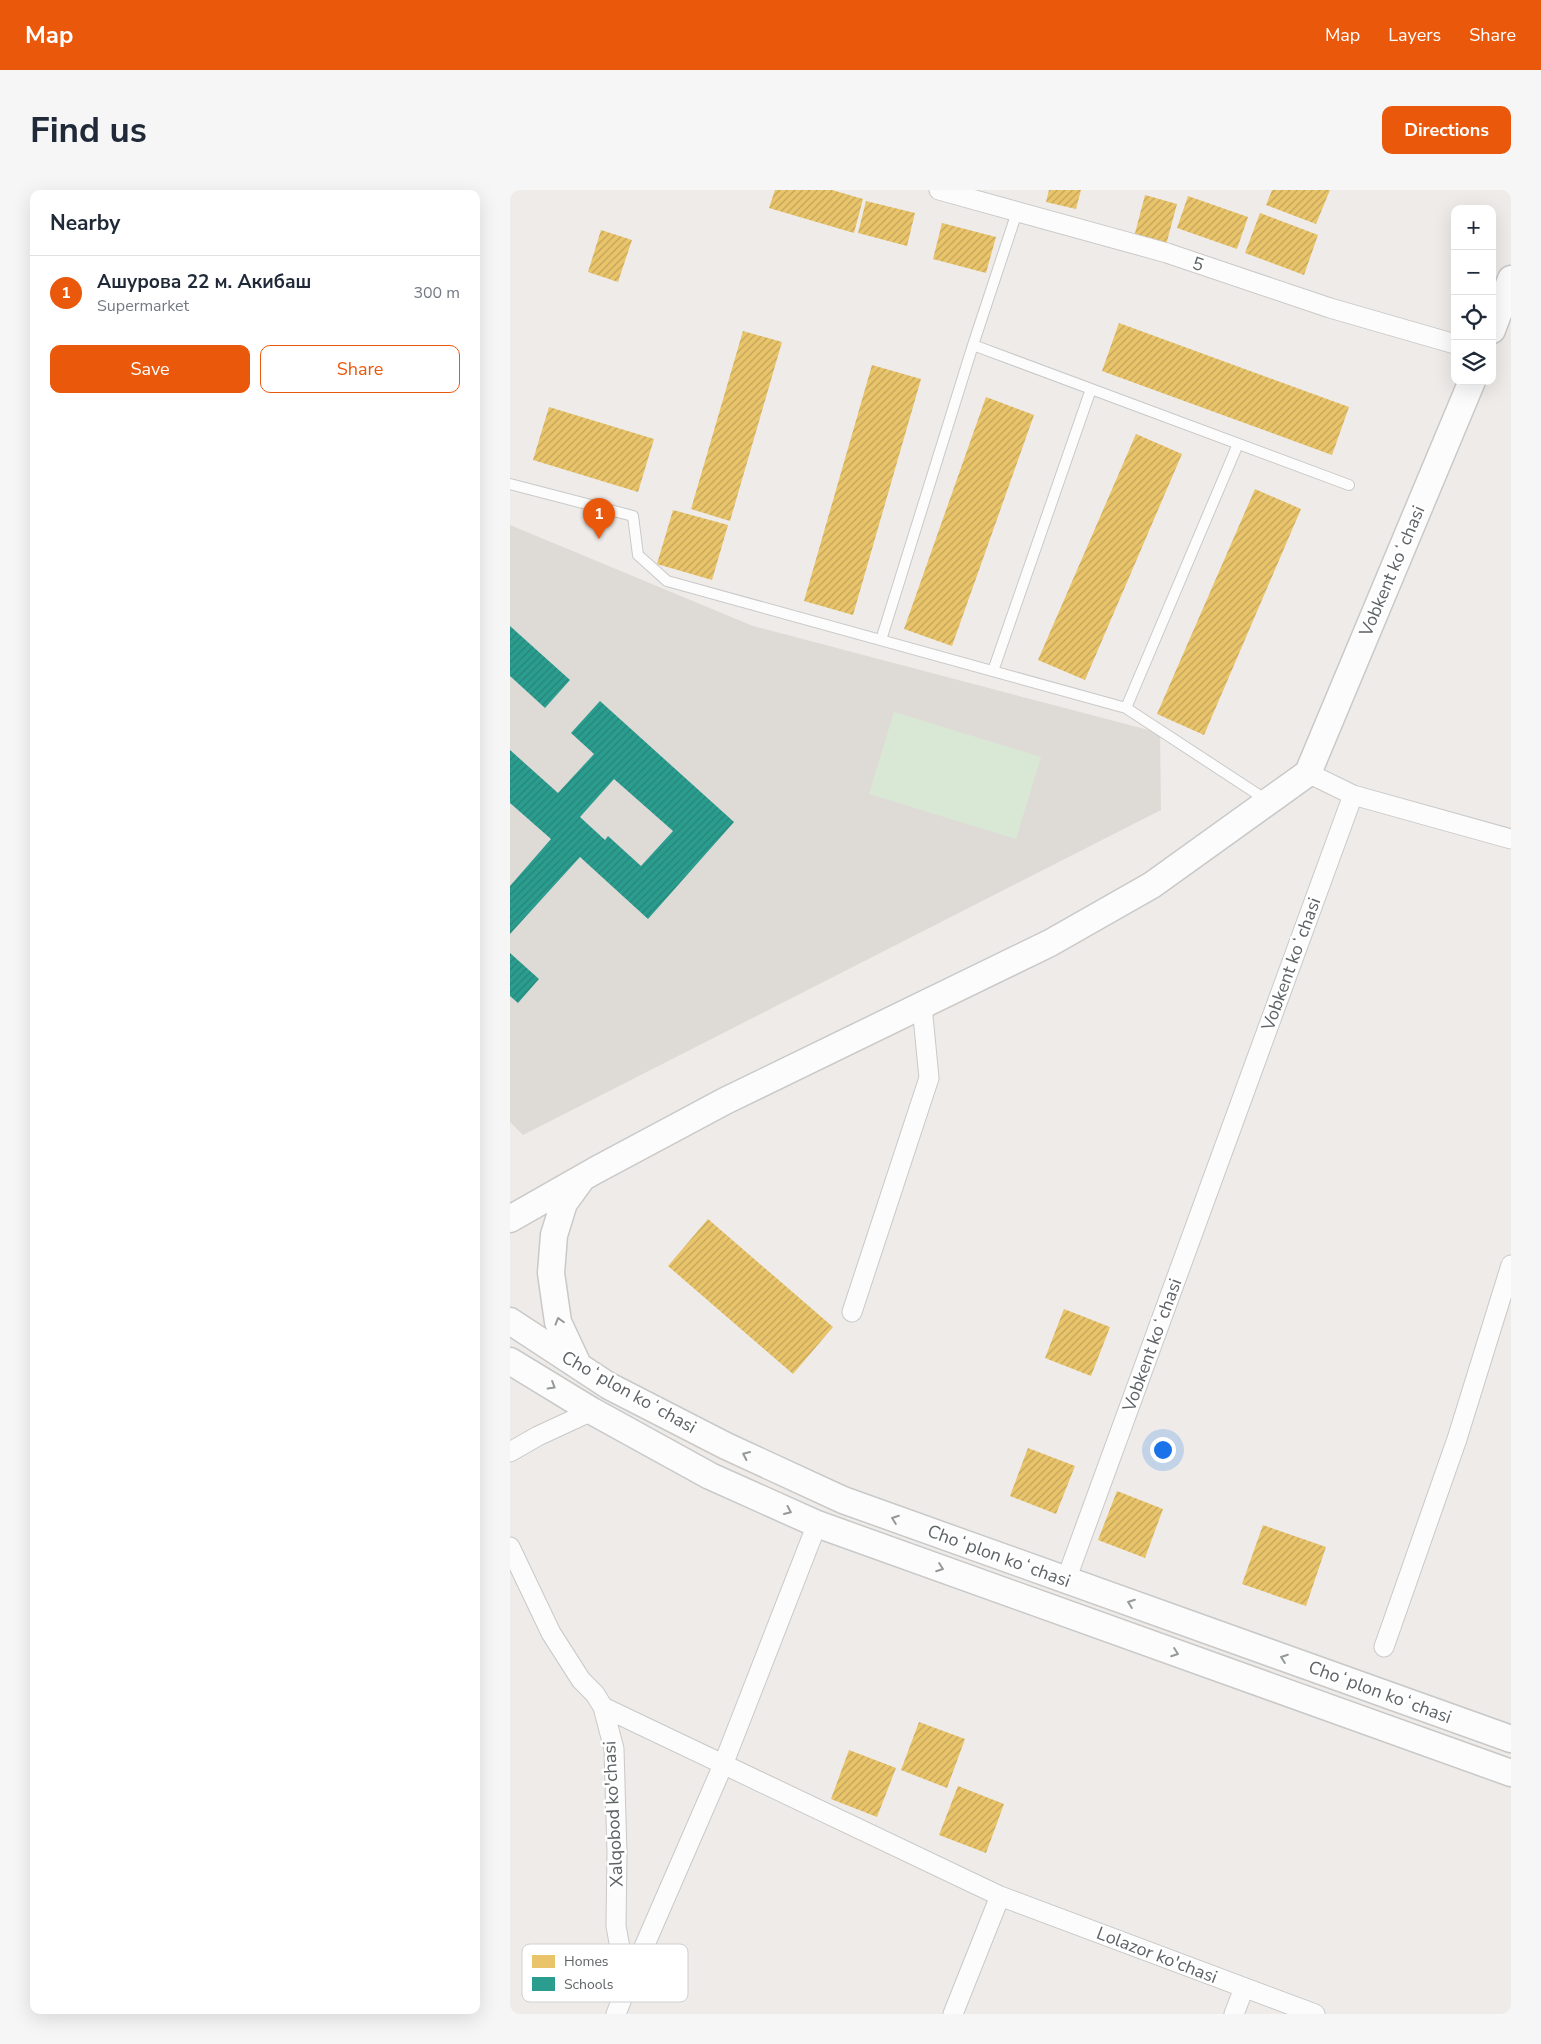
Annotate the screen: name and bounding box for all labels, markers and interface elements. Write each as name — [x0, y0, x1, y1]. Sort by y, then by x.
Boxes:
text: Map — [25, 19, 73, 51]
text: Map — [1325, 23, 1360, 47]
text: Layers — [1388, 23, 1441, 47]
text: Share — [1469, 23, 1516, 47]
button: Directions — [1382, 106, 1511, 154]
text: Find us — [30, 107, 147, 154]
map controls — [1451, 205, 1496, 385]
button: + — [1451, 205, 1496, 250]
text: Nearby — [50, 209, 120, 237]
button: − — [1451, 250, 1496, 295]
street label: 5 — [1189, 251, 1207, 277]
text: Ашурова 22 м. Акибаш — [97, 269, 311, 295]
text: 1 — [61, 282, 71, 304]
text: 300 m — [413, 282, 460, 304]
text: Supermarket — [97, 295, 189, 317]
button: locate — [1451, 295, 1496, 340]
button: layers — [1451, 340, 1496, 385]
button: Save — [50, 345, 250, 393]
button: Share — [260, 345, 460, 393]
pin: 1 — [583, 498, 615, 539]
street label: Vobkent koʻchasi — [1353, 502, 1430, 641]
street label: Vobkent koʻchasi — [1255, 894, 1326, 1035]
street label: Vobkent koʻchasi — [1116, 1275, 1187, 1416]
one-way arrow — [554, 1318, 564, 1326]
street label: Choʻplon koʻchasi — [557, 1345, 701, 1439]
one-way arrow — [546, 1380, 555, 1390]
your location — [1150, 1437, 1176, 1463]
one-way arrow — [742, 1451, 751, 1461]
one-way arrow — [783, 1505, 792, 1515]
one-way arrow — [892, 1515, 900, 1525]
street label: Choʻplon koʻchasi — [924, 1519, 1074, 1593]
one-way arrow — [935, 1562, 944, 1572]
one-way arrow — [1127, 1599, 1135, 1609]
one-way arrow — [1171, 1647, 1179, 1657]
one-way arrow — [1280, 1654, 1288, 1664]
street label: Choʻplon koʻchasi — [1305, 1655, 1455, 1729]
street label: Xalqobod ko'chasi — [597, 1740, 629, 1888]
street label: Lolazor ko'chasi — [1093, 1921, 1221, 1989]
legend — [522, 1944, 688, 2002]
text: Homes — [564, 1952, 609, 1971]
text: Schools — [564, 1975, 614, 1994]

